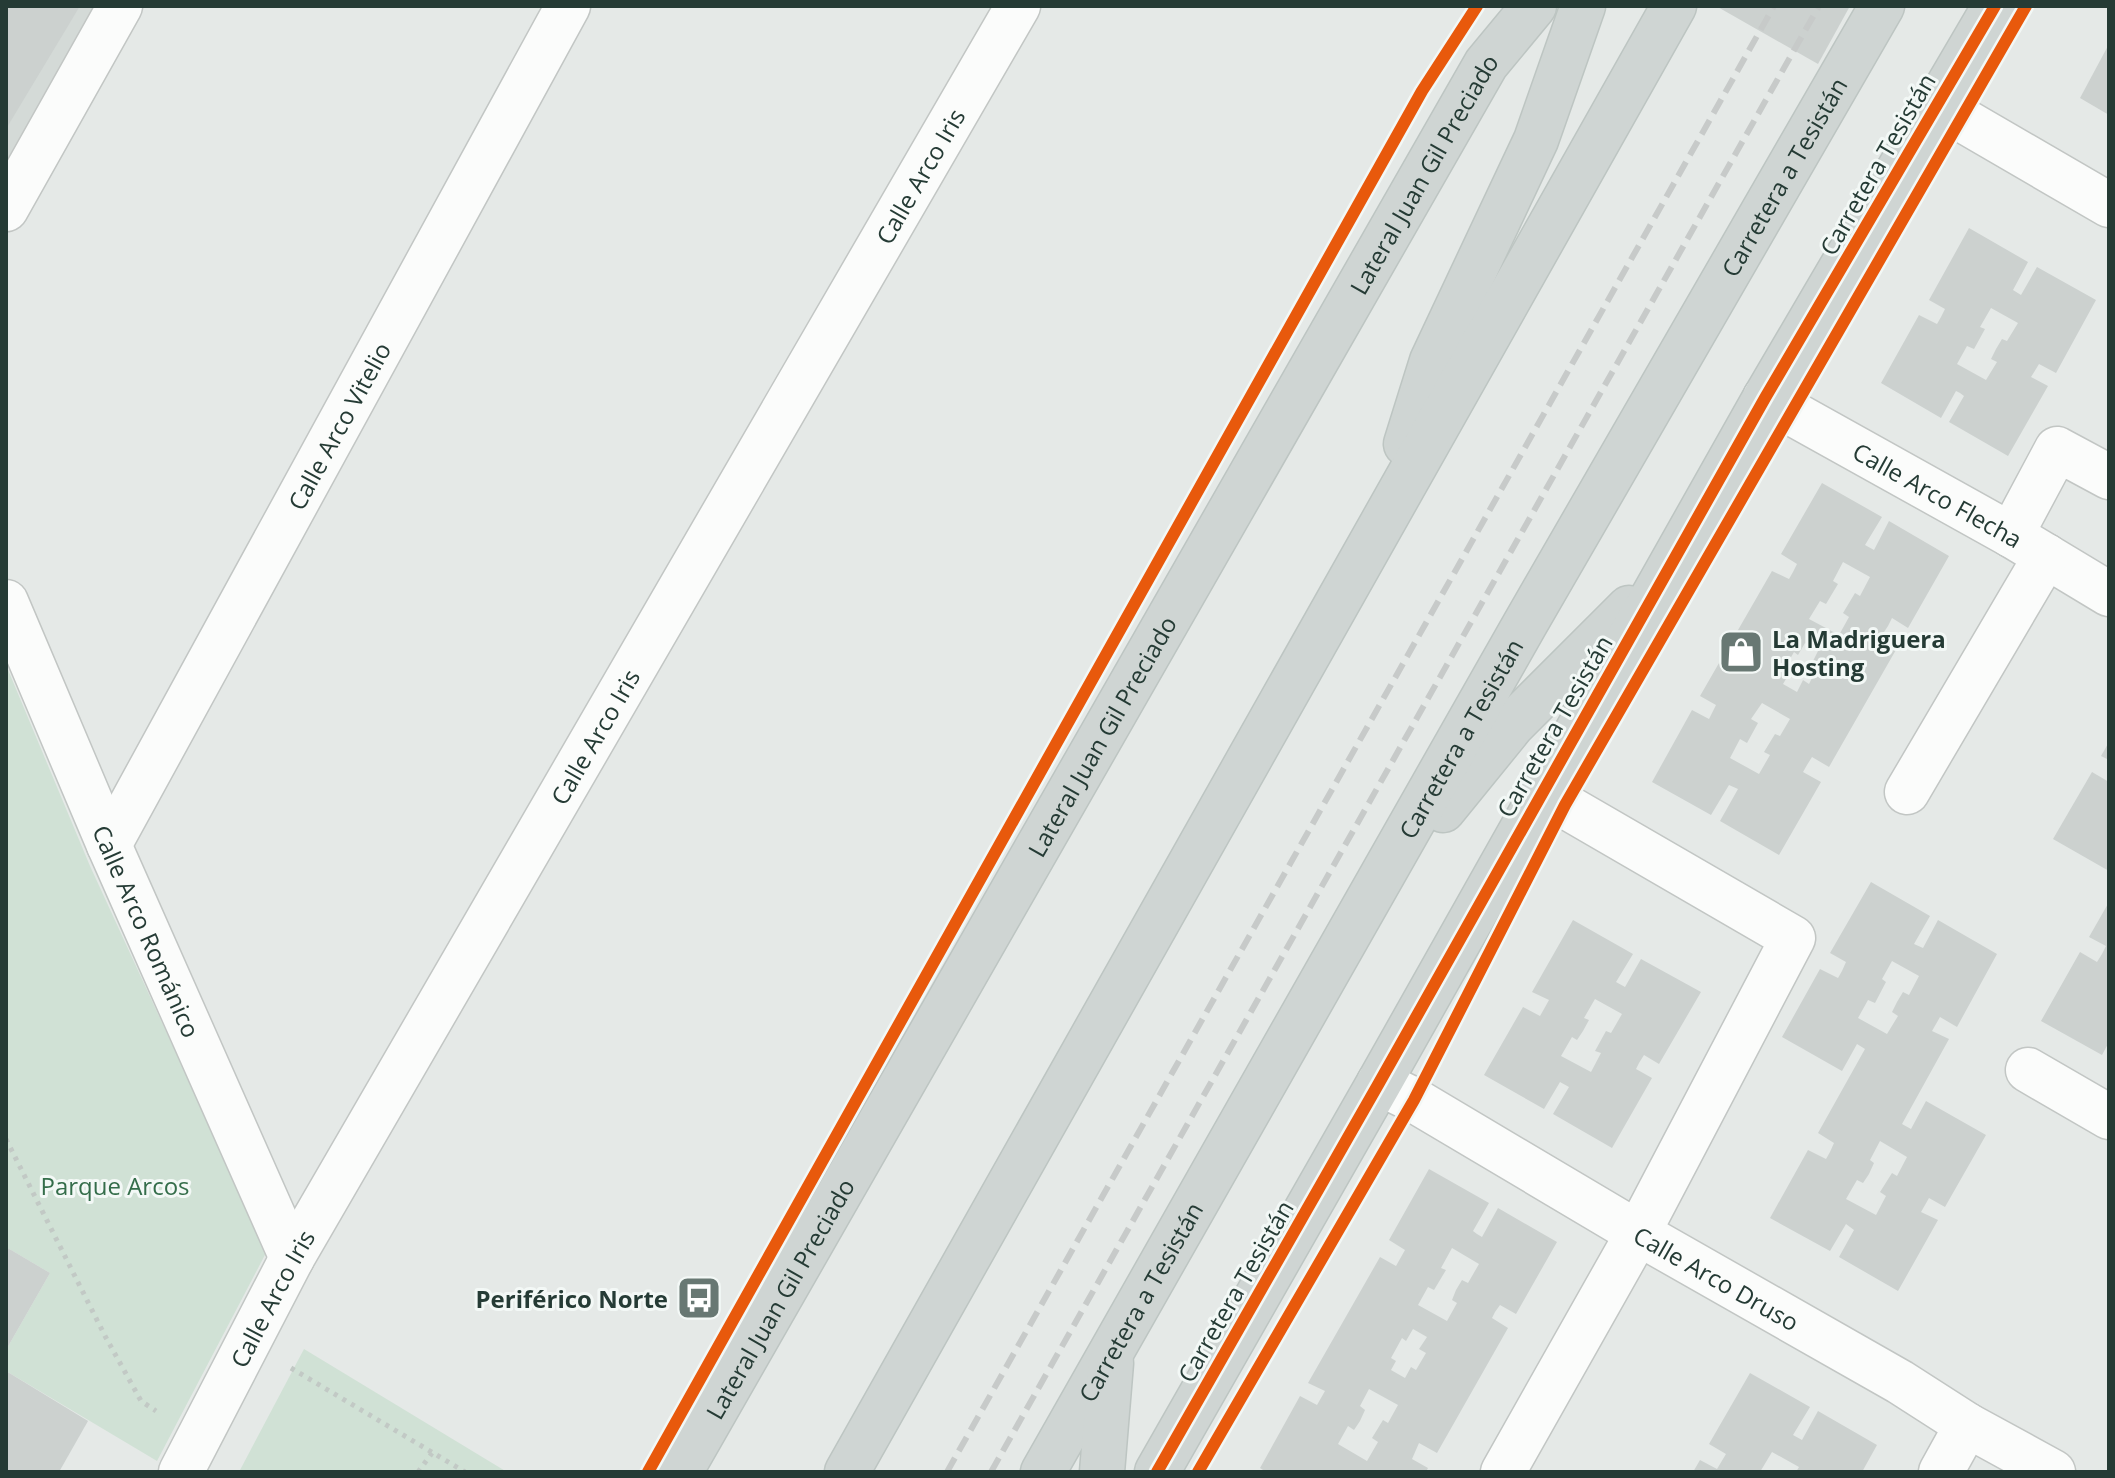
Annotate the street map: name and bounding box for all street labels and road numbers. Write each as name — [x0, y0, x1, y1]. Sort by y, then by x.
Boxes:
street label: Lateral Juan Gil Preciado — [1341, 46, 1505, 300]
street label: Carretera Tesistán — [1811, 67, 1943, 261]
street label: Carretera a Tesistán — [1713, 71, 1854, 282]
street label: Calle Arco Iris — [867, 102, 972, 250]
street label: Calle Arco Vitelio — [279, 336, 398, 515]
street label: Calle Arco Flecha — [1847, 434, 2029, 555]
street label: Lateral Juan Gil Preciado — [1019, 610, 1183, 862]
street label: Carretera Tesistán — [1488, 629, 1620, 823]
street label: Carretera a Tesistán — [1390, 632, 1530, 844]
street label: Calle Arco Iris — [542, 663, 647, 810]
street label: Calle Arco Románico — [86, 820, 209, 1042]
street label: Lateral Juan Gil Preciado — [697, 1172, 861, 1425]
street label: Carretera Tesistán — [1169, 1194, 1301, 1388]
street label: Carretera a Tesistán — [1070, 1196, 1210, 1407]
street label: Calle Arco Druso — [1628, 1218, 1805, 1338]
street label: Calle Arco Iris — [222, 1223, 322, 1373]

